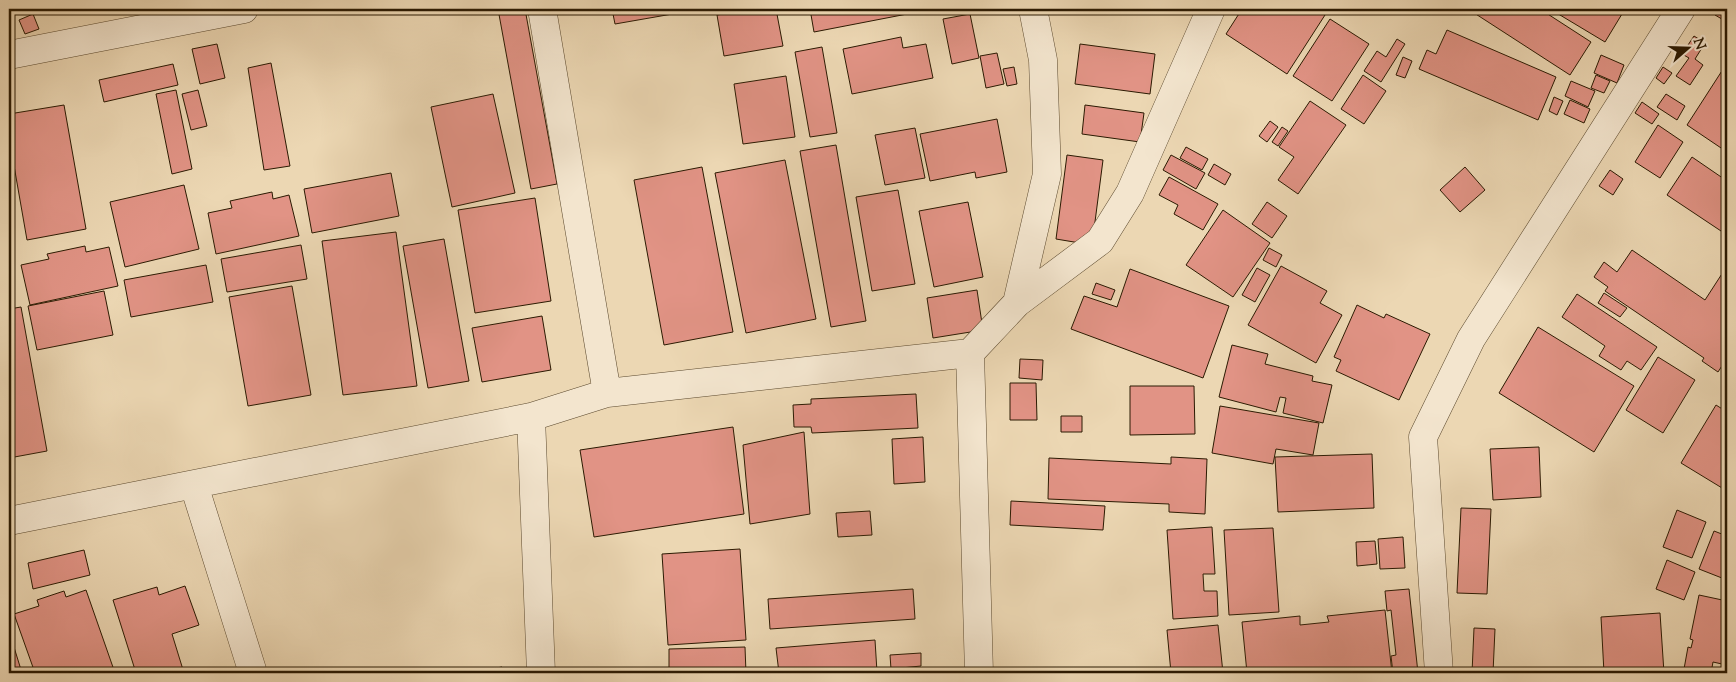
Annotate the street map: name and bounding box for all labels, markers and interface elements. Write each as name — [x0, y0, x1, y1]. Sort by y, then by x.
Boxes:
north arrow — [1664, 22, 1714, 72]
text: N — [1687, 36, 1710, 53]

